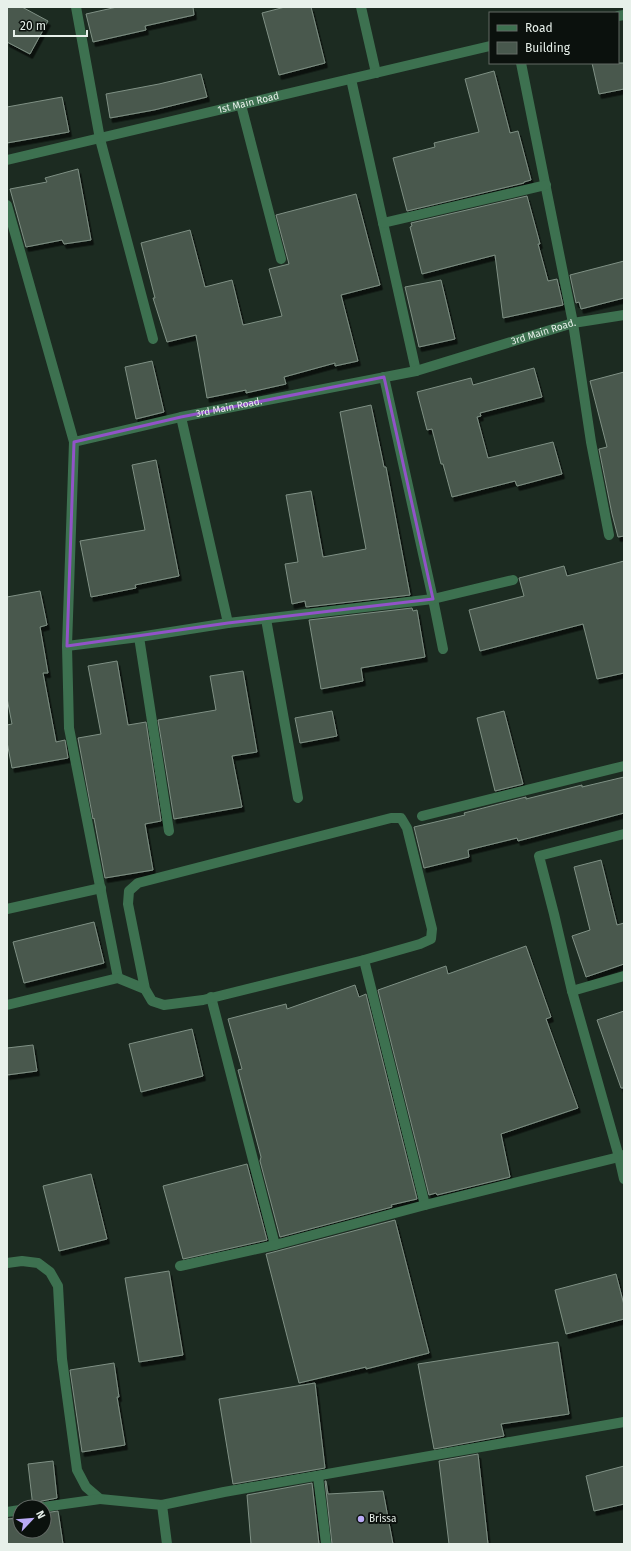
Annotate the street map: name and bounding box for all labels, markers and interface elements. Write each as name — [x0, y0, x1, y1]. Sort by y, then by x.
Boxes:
scale bar — [14, 12, 87, 38]
legend — [489, 12, 619, 64]
text: 20 m — [20, 19, 46, 33]
text: Road — [525, 21, 553, 35]
text: Building — [525, 41, 571, 55]
street label: 1st Main Road — [216, 90, 280, 116]
street label: 3rd Main Road. — [510, 317, 577, 348]
street label: 3rd Main Road. — [195, 395, 263, 420]
north arrow — [12, 1499, 52, 1539]
text: N — [33, 1509, 48, 1521]
place label: Brissa — [369, 1513, 396, 1525]
marker: Brissa — [356, 1514, 366, 1524]

